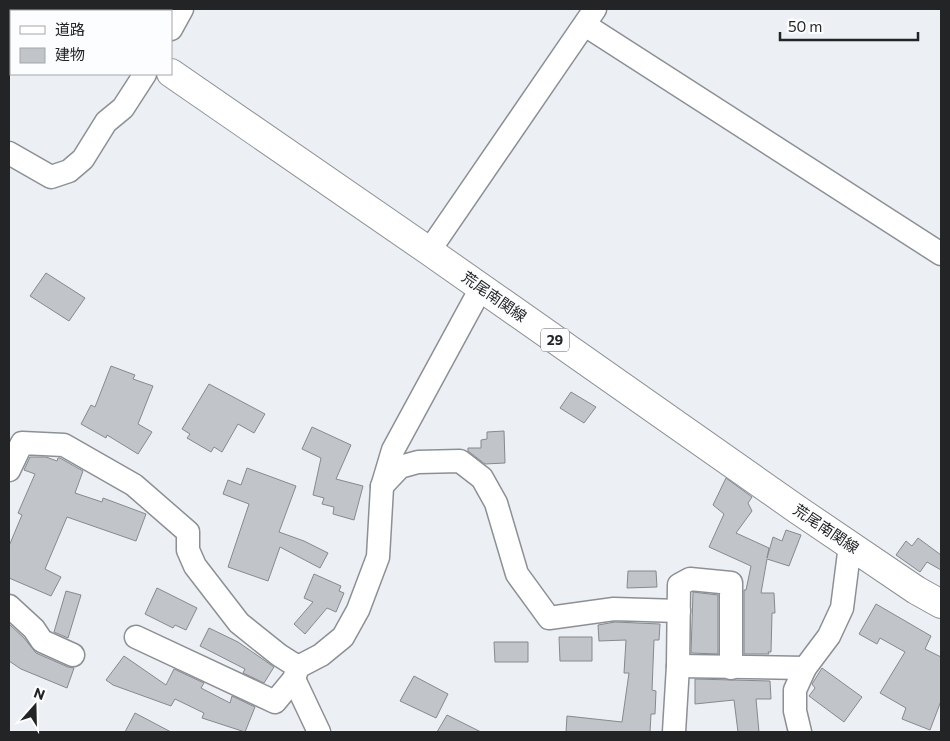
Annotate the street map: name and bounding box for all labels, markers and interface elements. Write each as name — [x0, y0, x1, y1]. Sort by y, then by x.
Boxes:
legend — [10, 10, 172, 75]
scale bar — [780, 10, 918, 42]
text: 50 m — [788, 17, 822, 35]
text: 道路 — [55, 20, 85, 38]
text: 建物 — [55, 45, 85, 63]
street label: 荒尾南関線 — [459, 267, 530, 325]
road number: 29 — [541, 328, 569, 352]
street label: 荒尾南関線 — [790, 500, 863, 557]
north arrow — [10, 681, 60, 731]
text: N — [32, 684, 47, 703]

